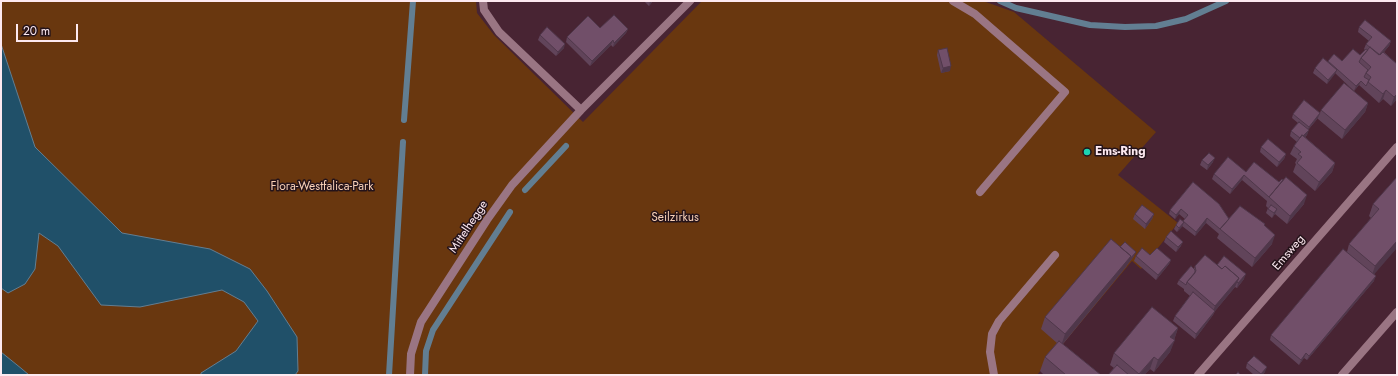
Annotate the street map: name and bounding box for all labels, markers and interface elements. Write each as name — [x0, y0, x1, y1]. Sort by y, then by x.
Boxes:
scale bar — [18, 16, 80, 42]
text: 20 m — [23, 22, 50, 40]
place label: Ems-Ring — [1095, 145, 1146, 159]
marker: Ems-Ring — [1082, 147, 1092, 157]
park label: Flora-Westfalica-Park — [270, 180, 374, 194]
street label: Mittelhegge — [447, 198, 491, 256]
park label: Seilzirkus — [651, 211, 699, 225]
street label: Emsweg — [1270, 233, 1308, 273]

